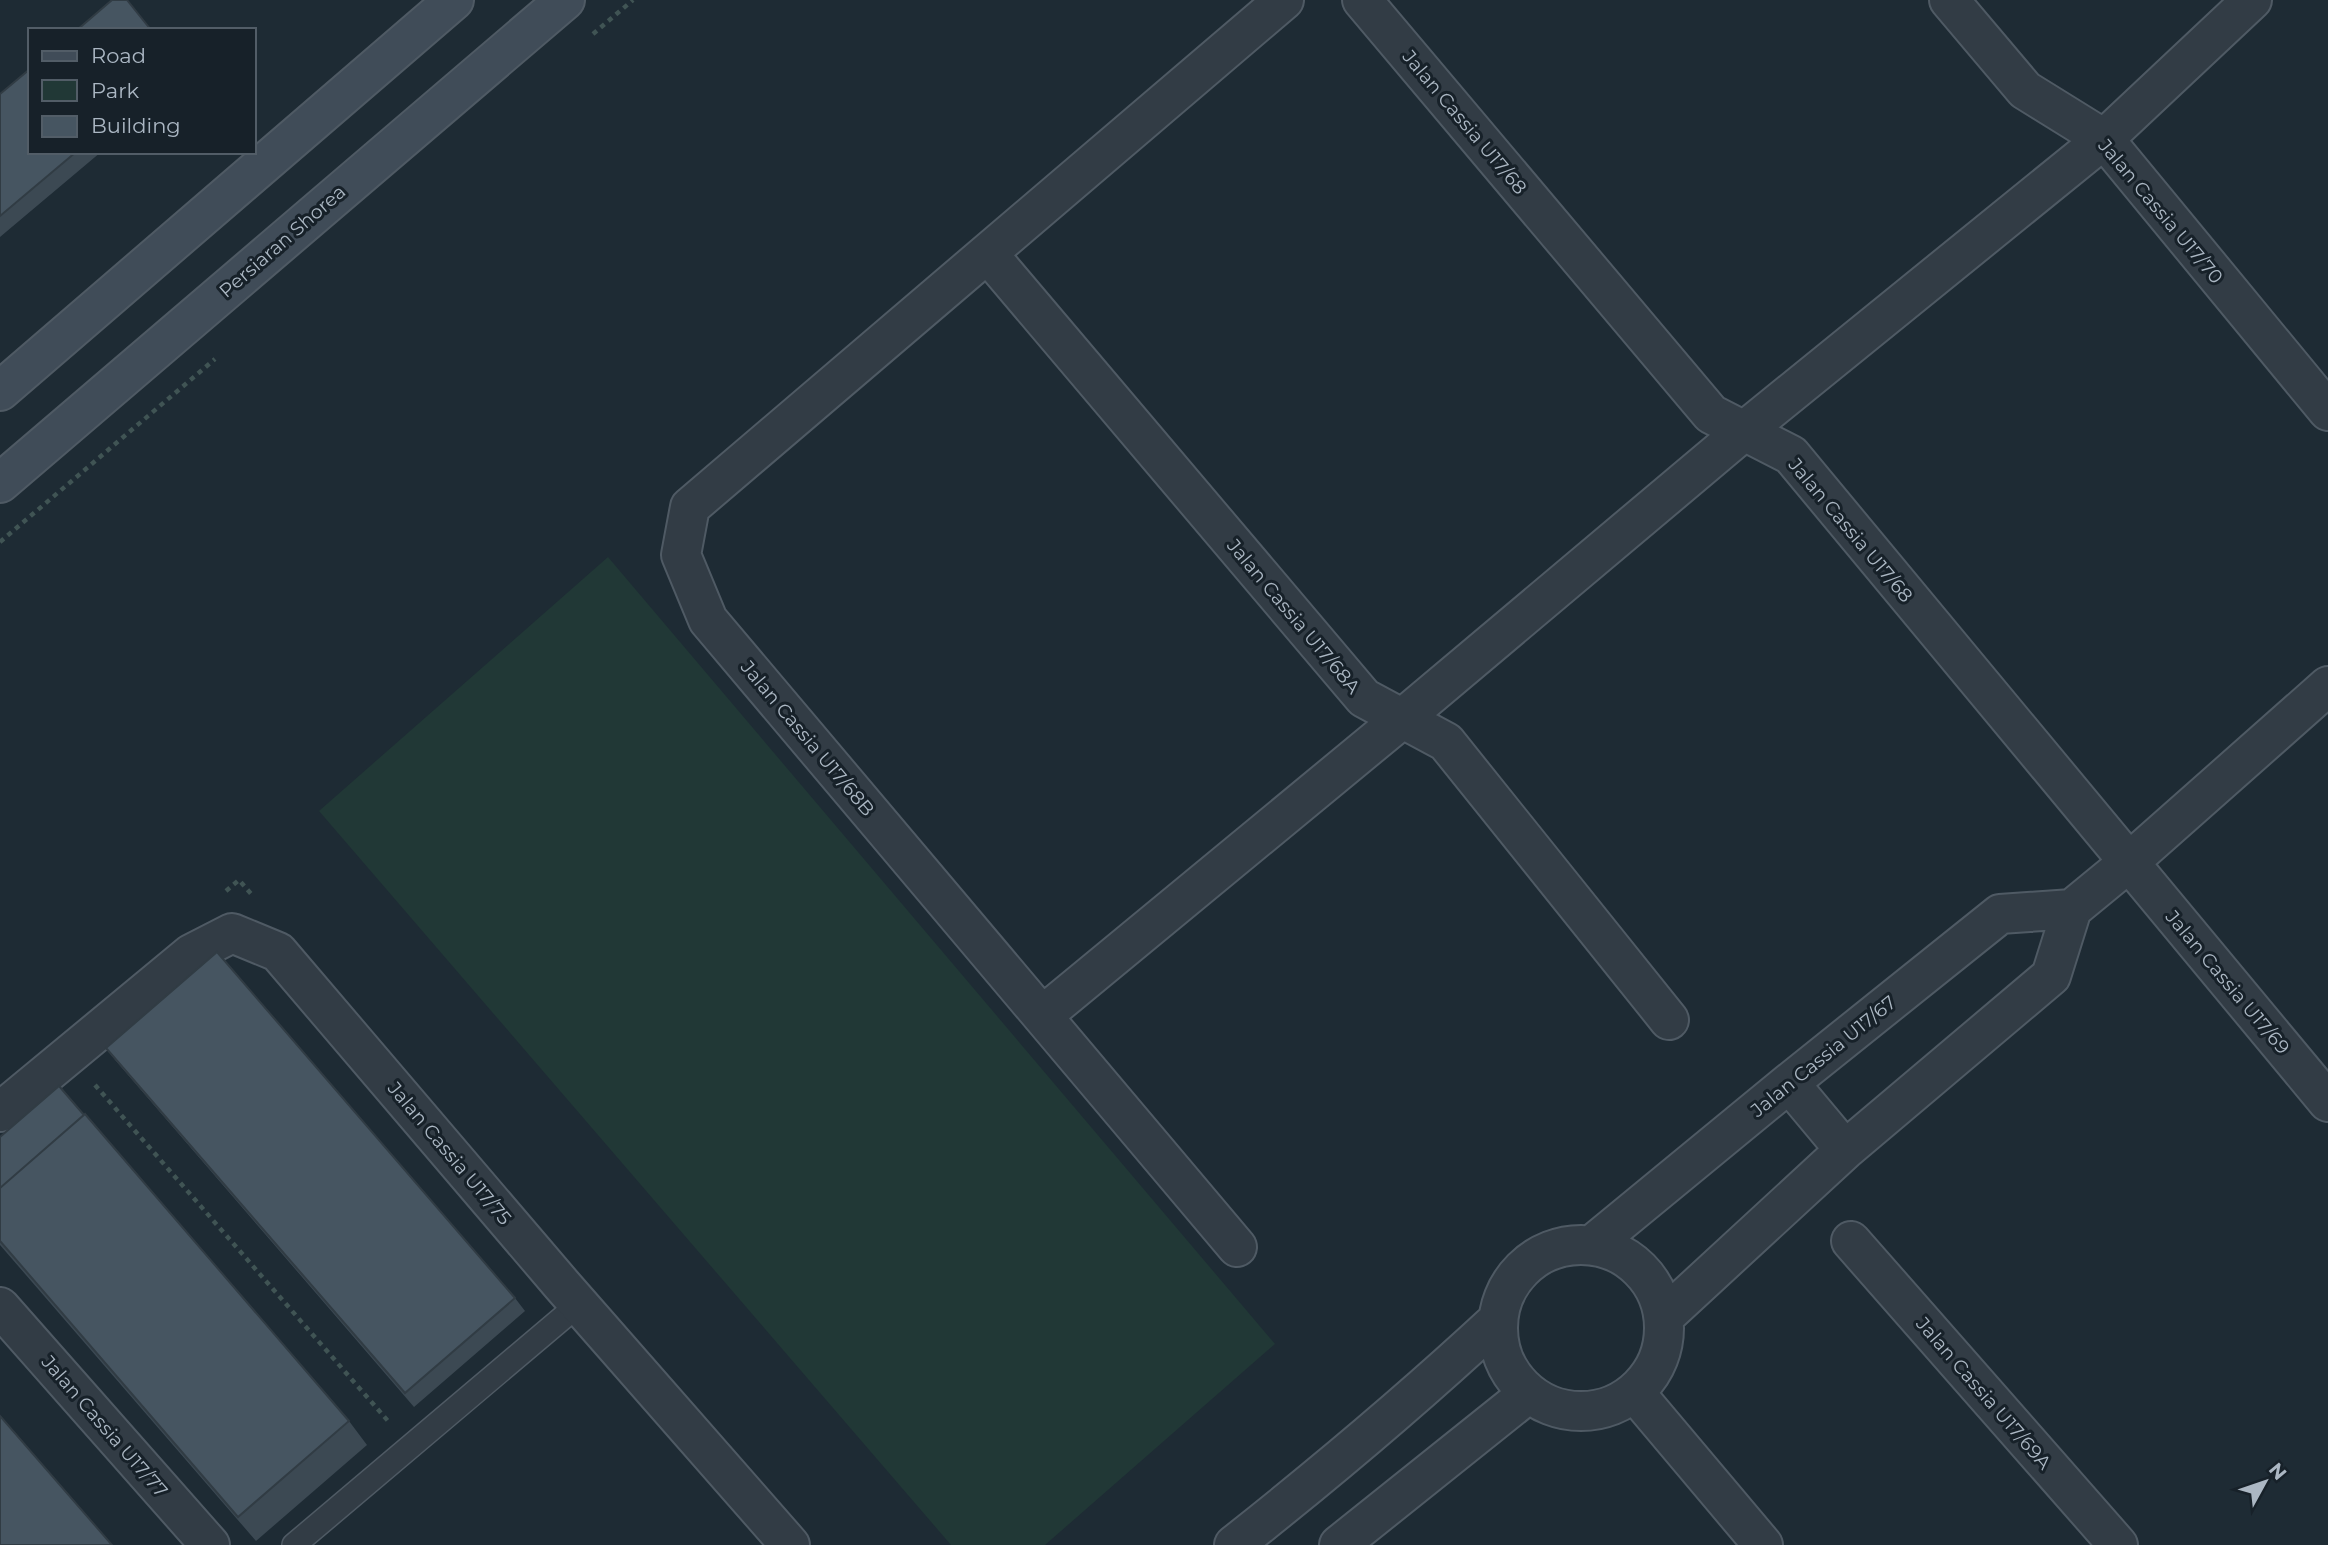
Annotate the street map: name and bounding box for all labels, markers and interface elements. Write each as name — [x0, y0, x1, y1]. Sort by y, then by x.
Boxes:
legend — [28, 28, 256, 154]
text: Road — [91, 43, 146, 68]
street label: Jalan Cassia U17/68 — [1397, 45, 1532, 199]
text: Park — [91, 78, 139, 103]
text: Building — [91, 113, 181, 138]
street label: Jalan Cassia U17/70 — [2093, 134, 2228, 288]
street label: Persiaran Shorea — [214, 180, 350, 303]
street label: Jalan Cassia U17/68 — [1783, 453, 1918, 607]
street label: Jalan Cassia U17/68A — [1222, 534, 1365, 699]
street label: Jalan Cassia U17/68B — [735, 655, 879, 821]
street label: Jalan Cassia U17/69 — [2160, 905, 2294, 1059]
street label: Jalan Cassia U17/67 — [1745, 991, 1901, 1123]
street label: Jalan Cassia U17/75 — [382, 1076, 516, 1230]
street label: Jalan Cassia U17/69A — [1911, 1312, 2056, 1474]
street label: Jalan Cassia U17/77 — [36, 1350, 173, 1502]
north arrow — [2230, 1447, 2300, 1517]
text: N — [2264, 1458, 2291, 1485]

